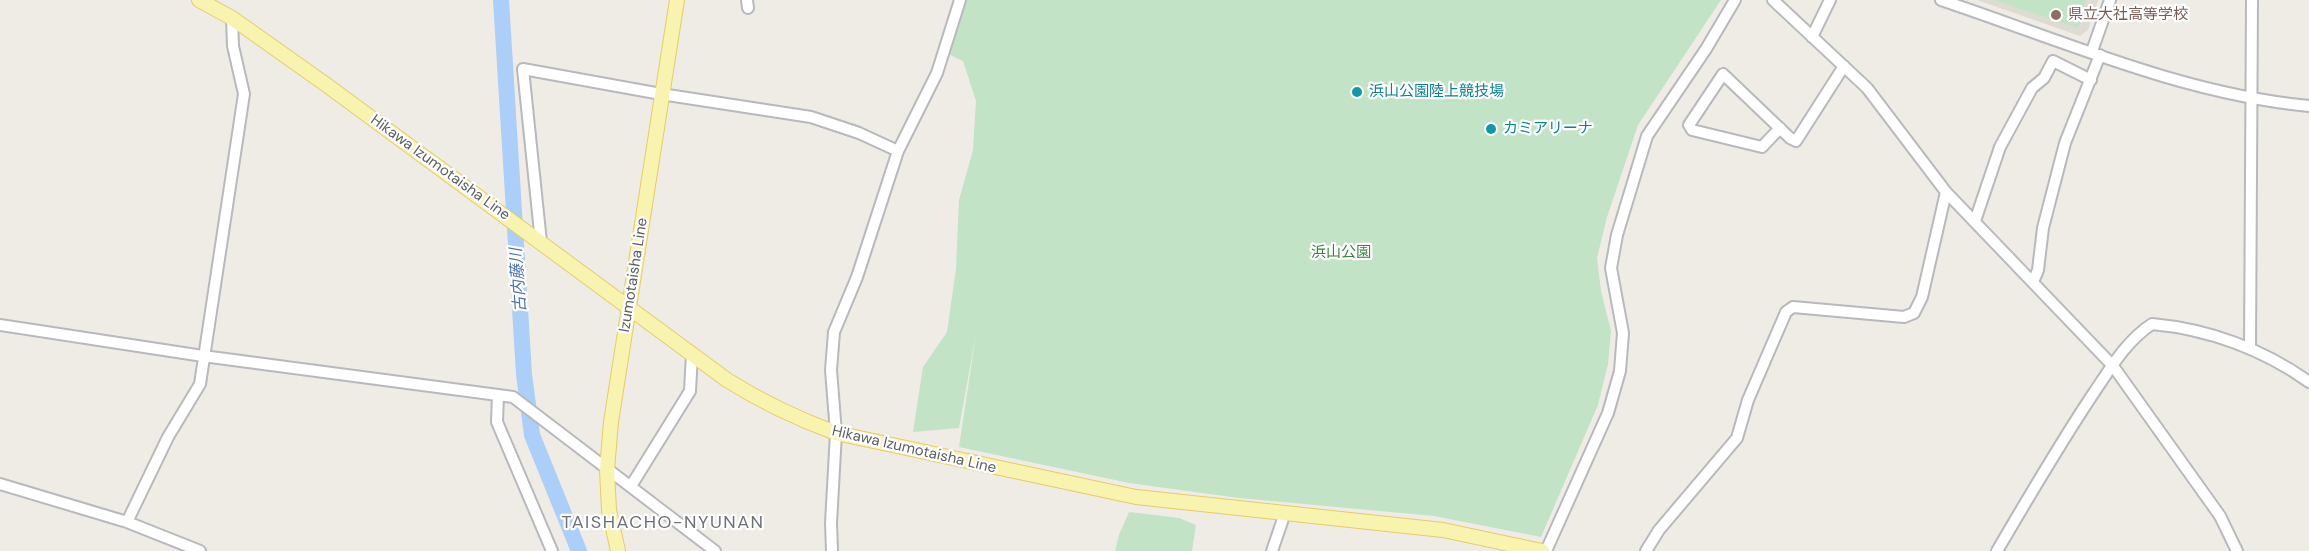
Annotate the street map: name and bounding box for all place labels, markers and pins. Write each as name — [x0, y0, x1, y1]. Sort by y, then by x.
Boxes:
place label: 県立大社高等学校 — [2068, 6, 2188, 24]
marker: 県立大社高等学校 — [2049, 8, 2063, 22]
place label: 浜山公園陸上競技場 — [1369, 83, 1504, 101]
marker: 浜山公園陸上競技場 — [1350, 85, 1364, 99]
place label: カミアリーナ — [1503, 120, 1593, 138]
marker: カミアリーナ — [1484, 122, 1498, 136]

